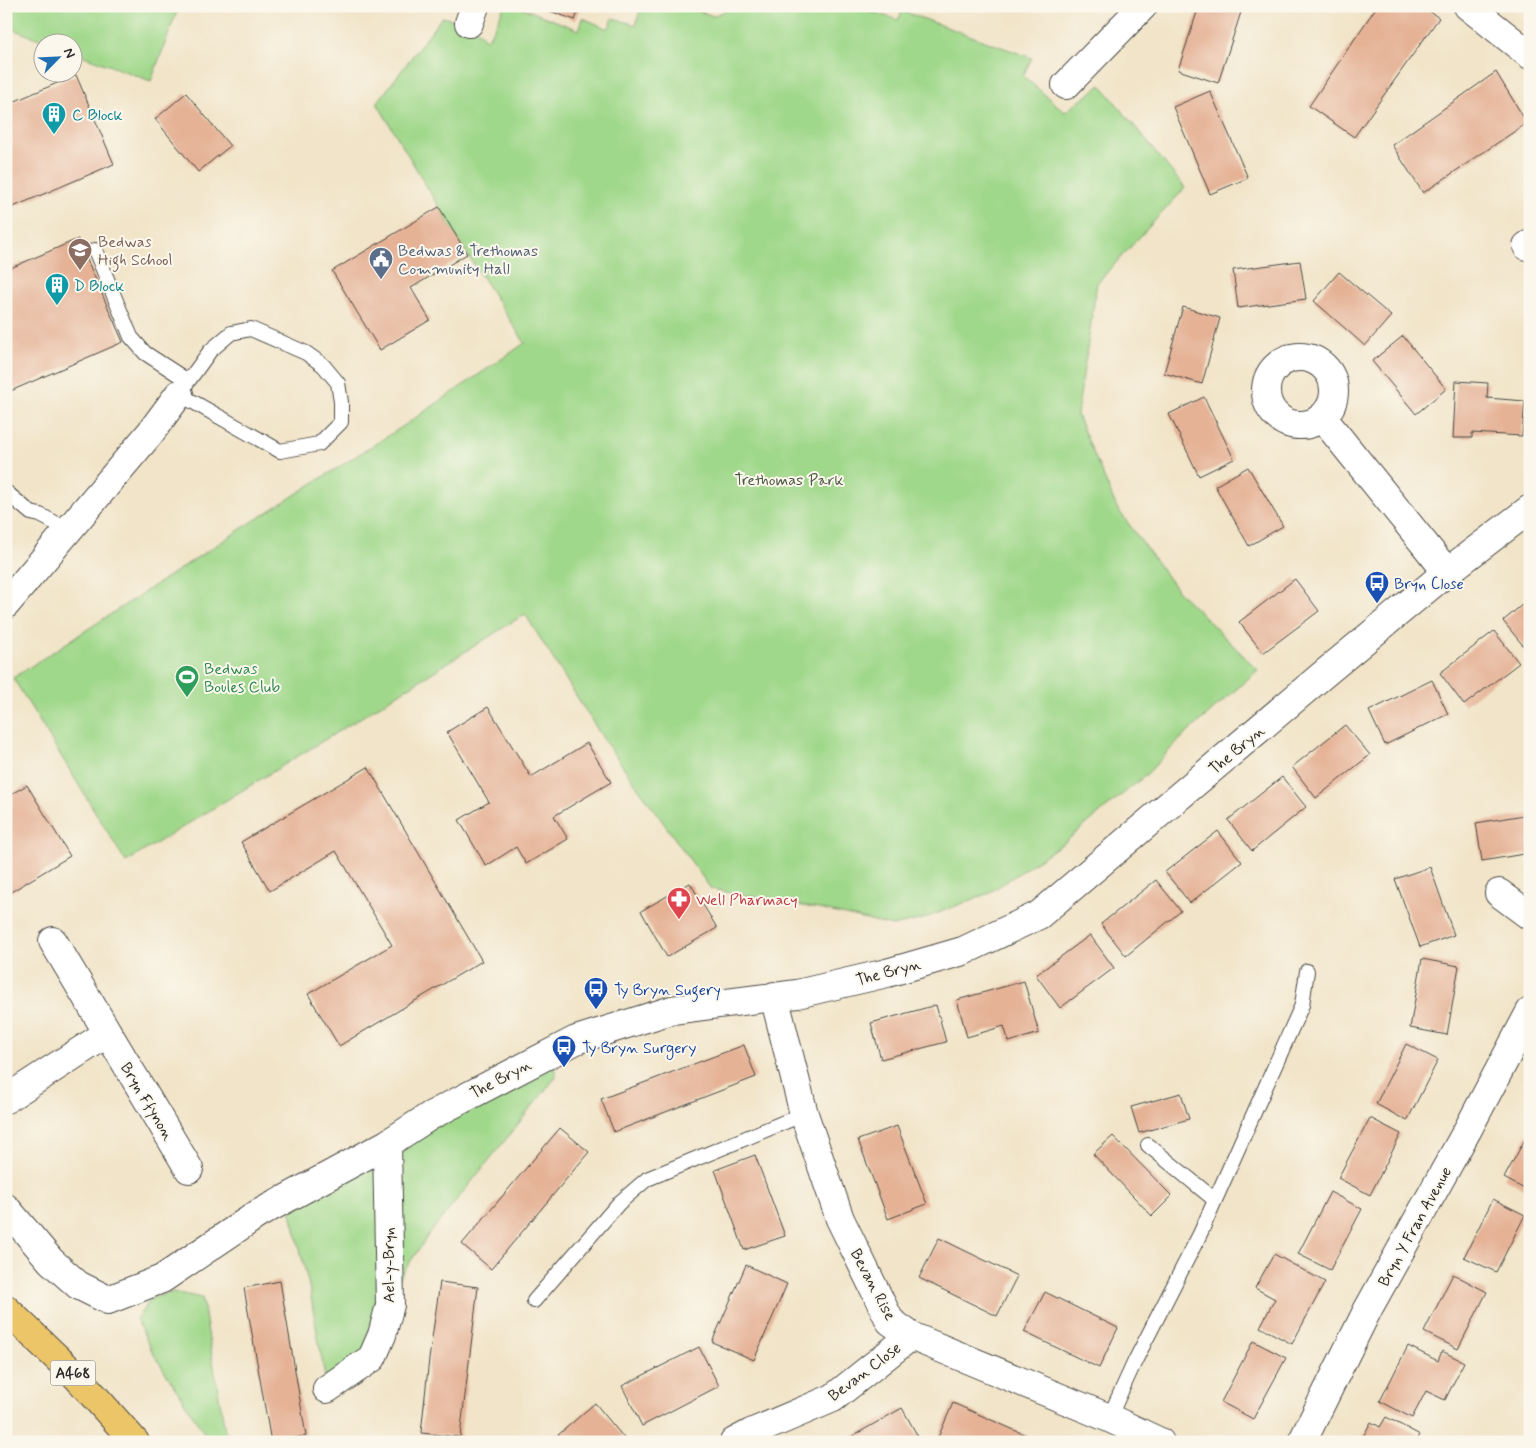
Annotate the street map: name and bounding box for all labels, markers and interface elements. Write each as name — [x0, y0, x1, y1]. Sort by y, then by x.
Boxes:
north arrow — [32, 32, 82, 82]
text: N — [59, 45, 79, 61]
building icon: C Block — [41, 101, 67, 135]
place label: C Block — [72, 105, 123, 126]
place label: Bedwas High School — [98, 232, 173, 272]
school or university icon: Bedwas High School — [67, 237, 93, 271]
place label: Bedwas & Trethomas Community Hall — [398, 241, 538, 280]
public building icon: Bedwas & Trethomas Community Hall — [368, 246, 394, 280]
building icon: D Block — [44, 272, 70, 306]
place label: D Block — [74, 276, 124, 297]
park label: Trethomas Park — [735, 470, 843, 491]
bus stop icon: Bryn Close — [1364, 570, 1390, 604]
place label: Bryn Close — [1394, 574, 1464, 595]
place label: Bedwas Boules Club — [204, 659, 280, 698]
sports icon: Bedwas Boules Club — [174, 664, 200, 698]
street label: The Bryn — [1205, 720, 1270, 780]
pharmacy icon: Well Pharmacy — [666, 886, 692, 920]
place label: Well Pharmacy — [696, 890, 798, 911]
street label: The Bryn — [854, 954, 924, 991]
bus stop icon: Ty Bryn Sugery — [583, 976, 609, 1010]
place label: Ty Bryn Sugery — [614, 980, 721, 1002]
bus stop icon: Ty Bryn Surgery — [551, 1034, 577, 1068]
place label: Ty Bryn Surgery — [582, 1038, 696, 1060]
street label: The Bryn — [466, 1054, 535, 1104]
street label: Bryn Ffynon — [115, 1059, 178, 1145]
street label: Bryn Y Fran Avenue — [1374, 1163, 1457, 1290]
street label: Ael-y-Bryn — [379, 1227, 400, 1303]
street label: Bevan Rise — [845, 1245, 900, 1324]
street label: Bevan Close — [824, 1338, 906, 1406]
road number: A468 — [50, 1360, 96, 1386]

